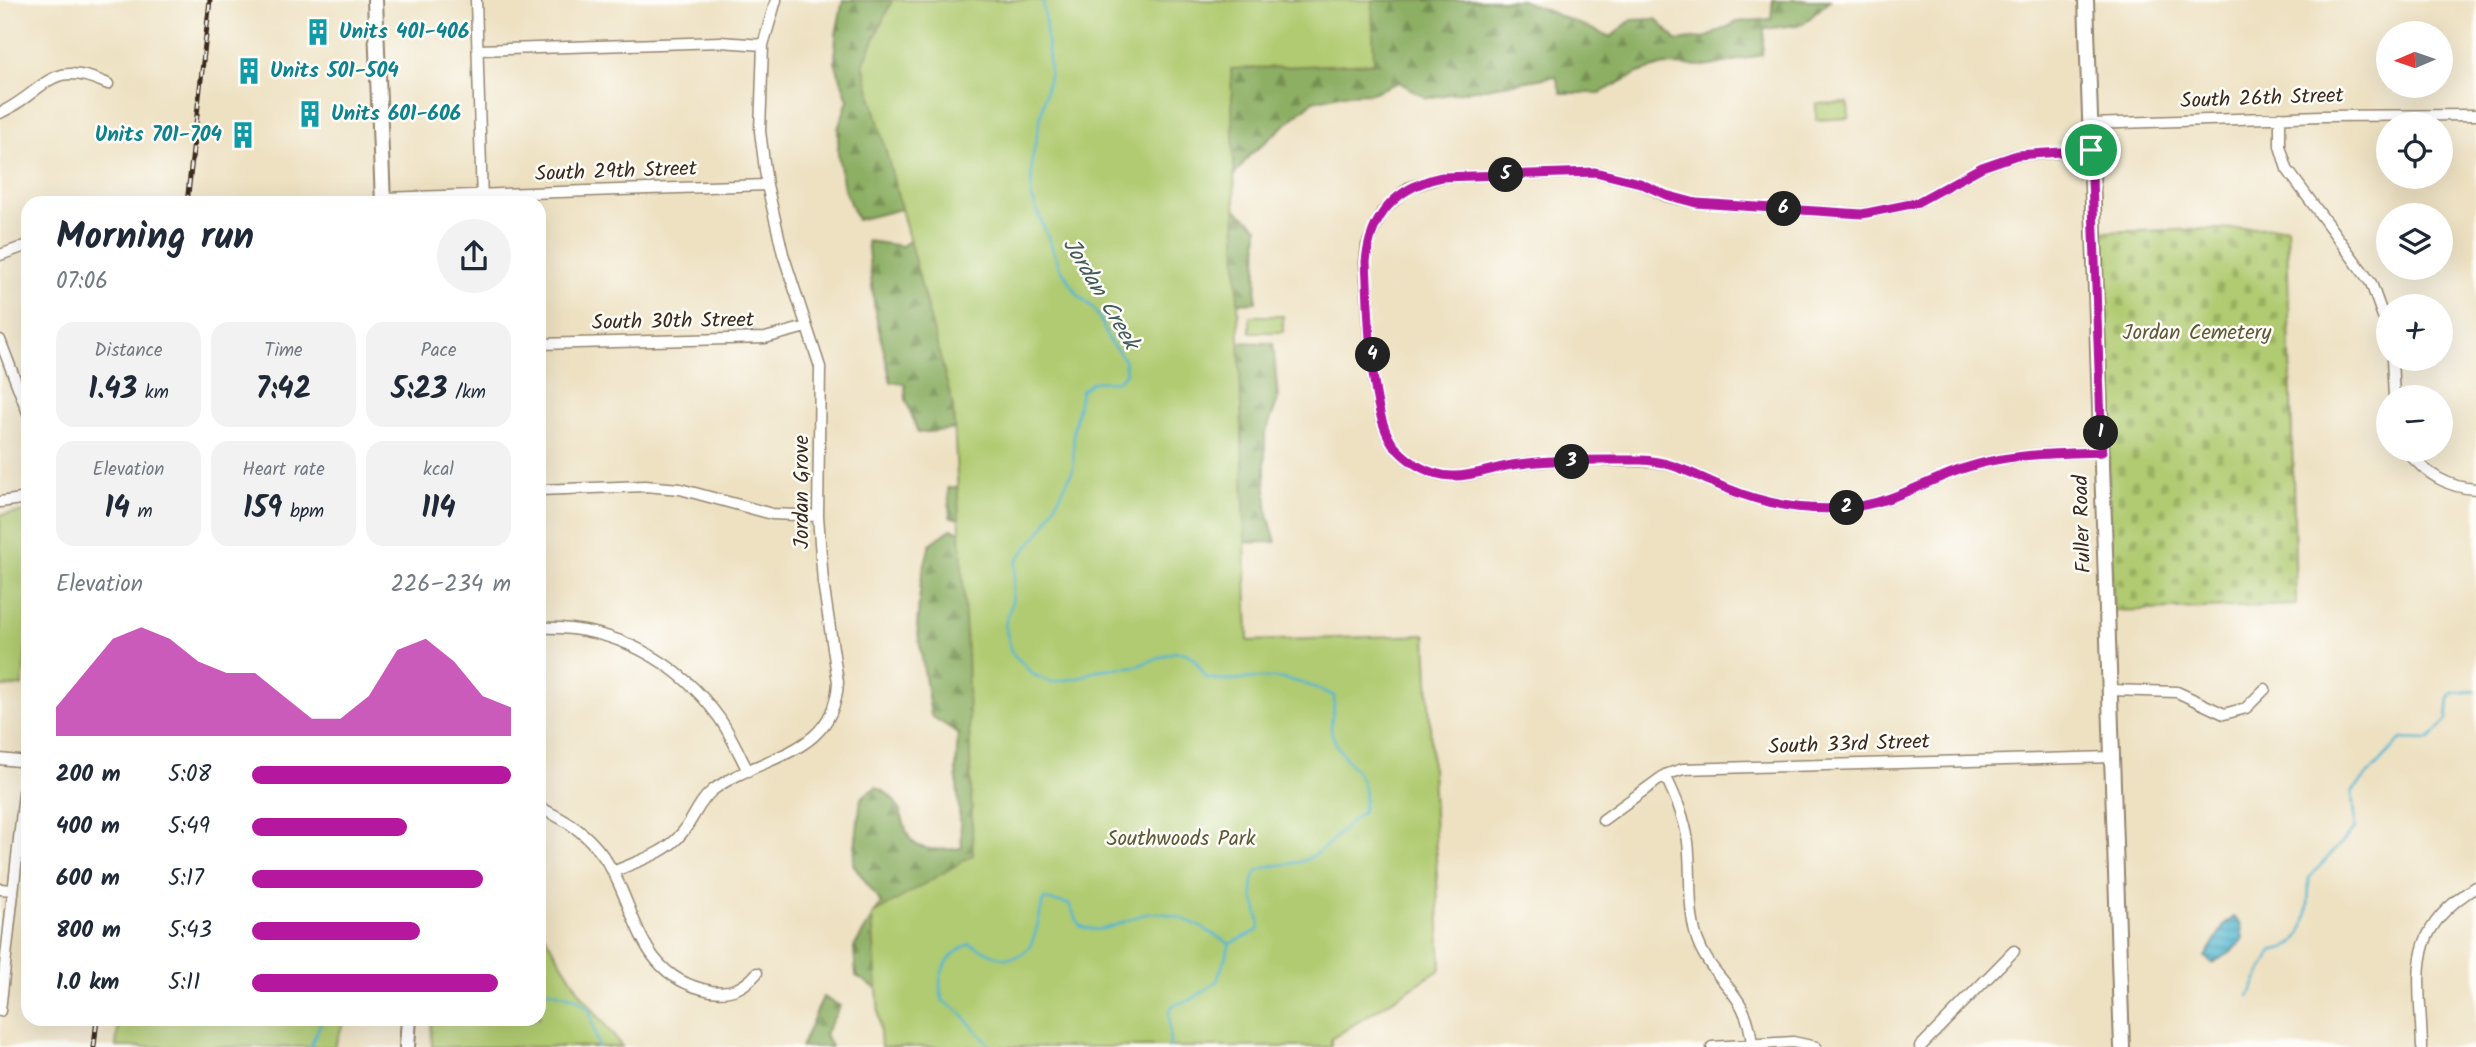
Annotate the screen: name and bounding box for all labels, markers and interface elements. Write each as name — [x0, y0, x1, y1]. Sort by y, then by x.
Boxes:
place label: Units 401-406 — [339, 16, 469, 49]
building icon: Units 401-406 — [303, 17, 333, 47]
north arrow — [2376, 21, 2454, 98]
map controls — [2376, 21, 2453, 462]
place label: Units 501-504 — [270, 55, 399, 88]
building icon: Units 501-504 — [234, 56, 264, 86]
street label: South 26th Street — [2180, 80, 2345, 118]
place label: Units 601-606 — [331, 98, 461, 131]
building icon: Units 601-606 — [295, 99, 325, 129]
button: locate — [2376, 112, 2453, 189]
place label: Units 701-704 — [95, 119, 223, 152]
building icon: Units 701-704 — [228, 120, 258, 150]
pin — [2061, 120, 2121, 180]
icon: arrive — [2072, 131, 2110, 169]
street label: South 29th Street — [534, 153, 698, 191]
pin: 5 — [1488, 158, 1524, 192]
text: 5 — [1501, 159, 1510, 189]
pin: 6 — [1766, 192, 1802, 227]
text: 6 — [1778, 193, 1789, 223]
button: layers — [2376, 203, 2453, 280]
text: Morning run — [56, 208, 254, 268]
button: share — [437, 219, 511, 293]
water label: Jordan Creek — [1052, 231, 1149, 360]
text: 07:06 — [56, 264, 108, 300]
button: + — [2376, 294, 2453, 371]
street label: South 30th Street — [592, 304, 755, 340]
park label: Jordan Cemetery — [2123, 317, 2272, 350]
text: Distance — [94, 336, 163, 366]
text: Time — [264, 336, 303, 366]
text: Pace — [420, 336, 457, 366]
pin: 4 — [1356, 338, 1390, 372]
text: 4 — [1367, 339, 1378, 369]
text: 1.43 — [88, 366, 137, 414]
text: 7:42 — [256, 366, 311, 414]
text: 5:23 — [391, 366, 448, 414]
text: km — [137, 378, 169, 408]
text: /km — [448, 378, 486, 408]
button: − — [2376, 385, 2453, 462]
pin: 1 — [2084, 416, 2118, 450]
text: 1 — [2098, 417, 2103, 447]
street label: Jordan Grove — [786, 435, 819, 549]
pin: 3 — [1554, 444, 1590, 480]
text: 3 — [1566, 446, 1577, 476]
text: Elevation — [93, 455, 164, 485]
text: Heart rate — [242, 455, 325, 485]
text: kcal — [423, 455, 454, 485]
street label: Fuller Road — [2065, 474, 2101, 574]
text: 14 — [104, 485, 130, 533]
text: 159 — [243, 485, 282, 533]
text: 114 — [421, 485, 456, 533]
pin: 2 — [1829, 490, 1864, 526]
text: 2 — [1841, 492, 1852, 522]
text: m — [130, 497, 153, 527]
text: bpm — [282, 497, 324, 527]
text: Elevation — [56, 567, 143, 603]
text: 226–234 m — [391, 567, 511, 603]
street label: South 33rd Street — [1768, 726, 1931, 764]
text: 200 m — [56, 757, 121, 793]
text: 5:08 — [168, 757, 211, 793]
text: 400 m — [56, 809, 120, 845]
text: 5:49 — [168, 809, 210, 845]
park label: Southwoods Park — [1106, 823, 1256, 856]
text: 600 m — [56, 861, 120, 897]
text: 5:17 — [168, 861, 204, 897]
text: 800 m — [56, 913, 121, 949]
text: 5:43 — [168, 913, 212, 949]
text: 1.0 km — [56, 965, 119, 1001]
text: 5:11 — [168, 965, 200, 1001]

